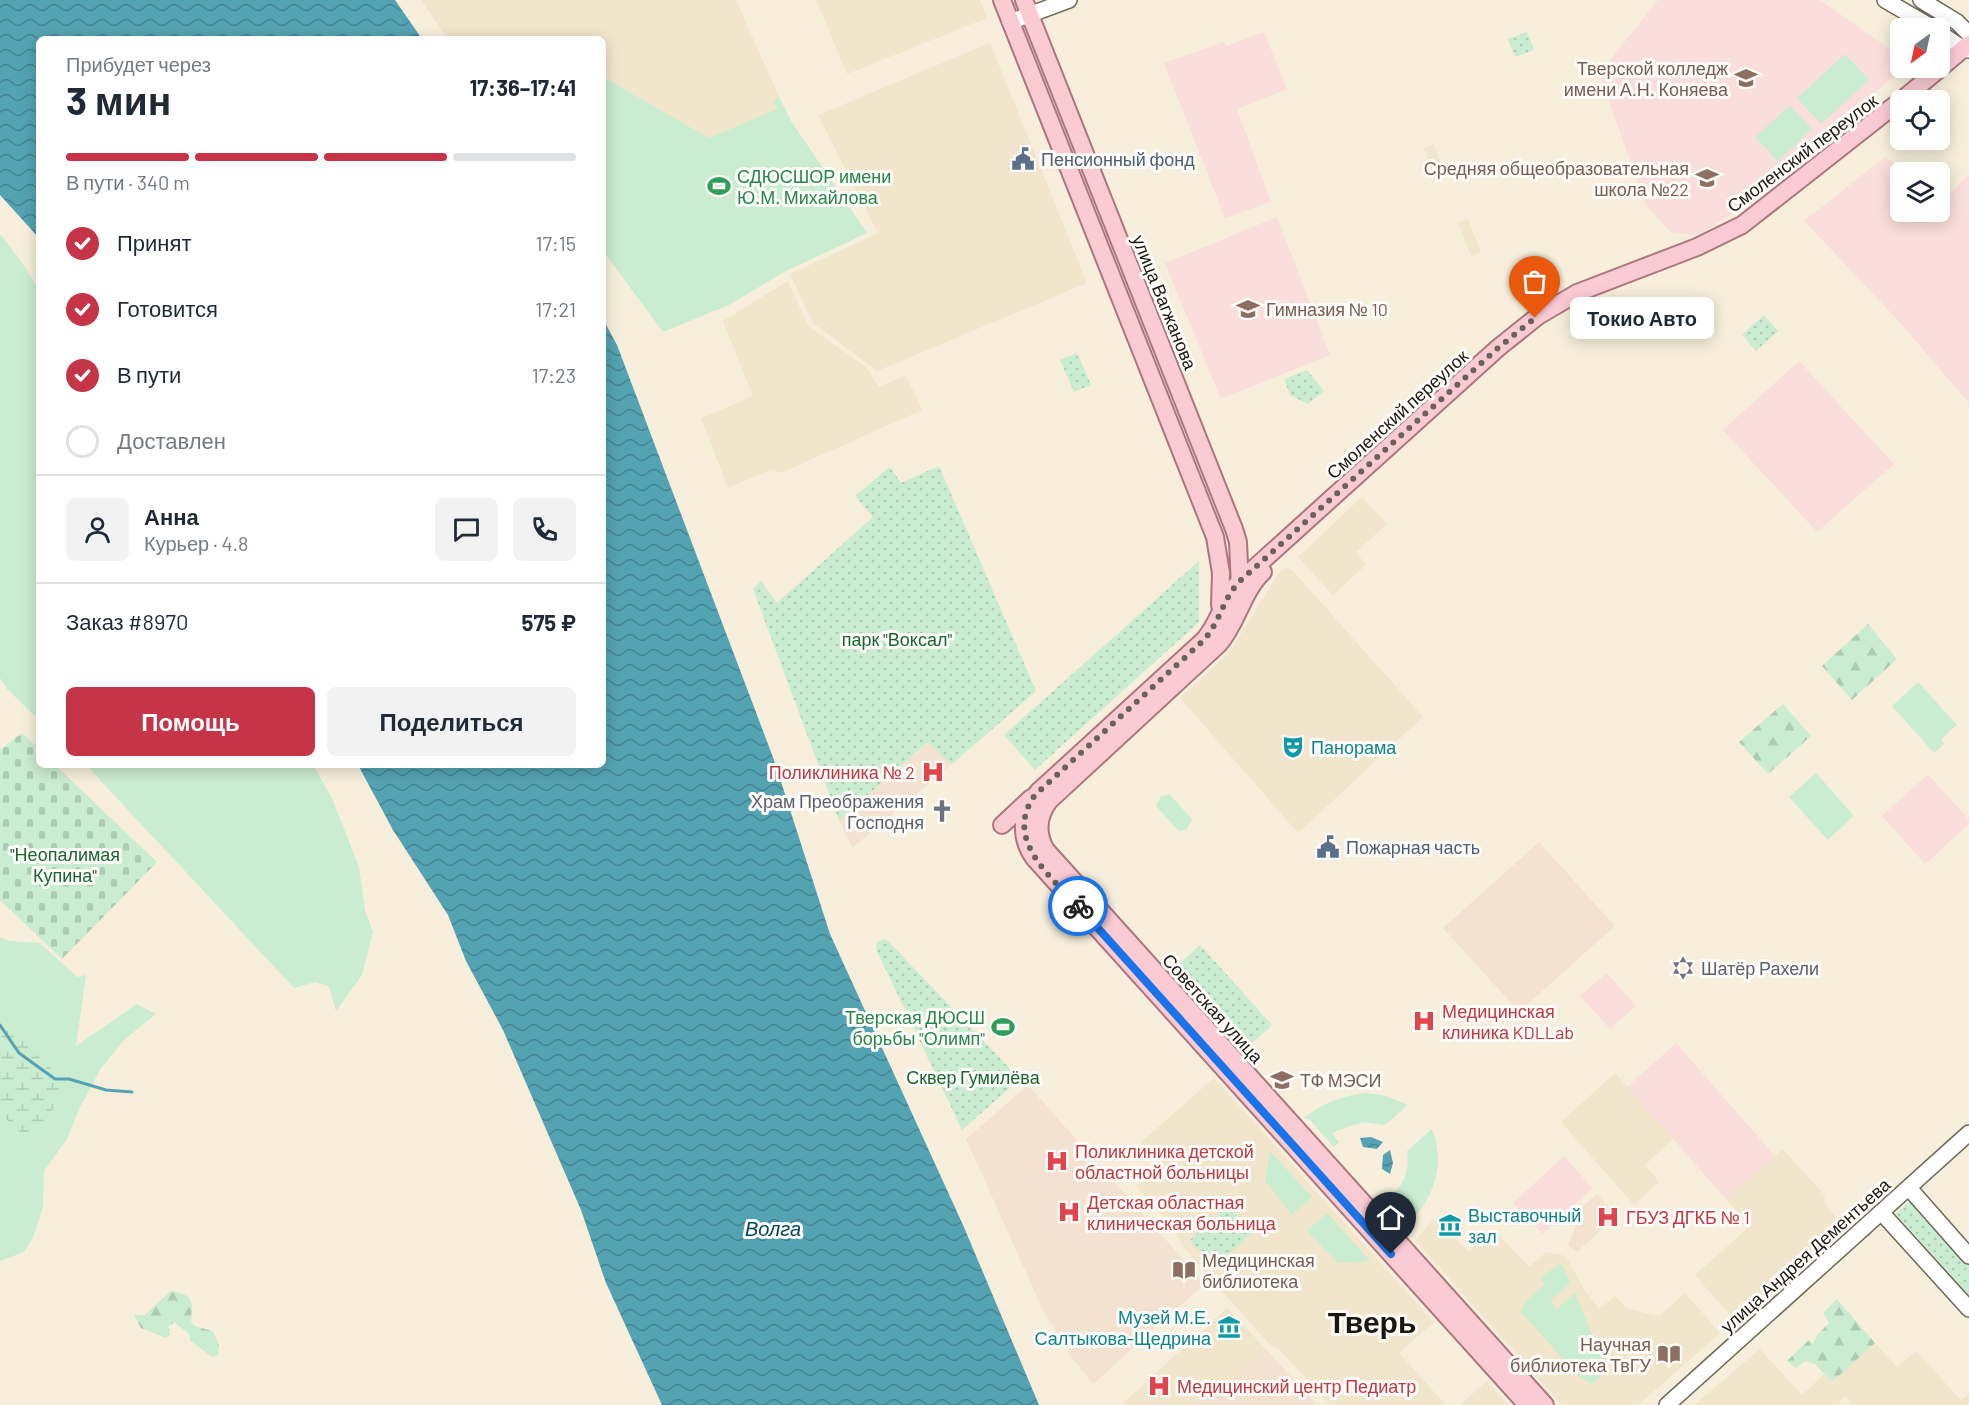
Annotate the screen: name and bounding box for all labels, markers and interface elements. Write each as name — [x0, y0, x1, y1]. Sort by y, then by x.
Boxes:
north arrow — [1890, 18, 1950, 78]
map controls — [1890, 18, 1950, 222]
text: Прибудет через — [66, 52, 211, 76]
place label: Тверской колледж имени А.Н. Коняева — [1564, 57, 1729, 100]
school or university icon: Тверской колледж имени А.Н. Коняева — [1733, 65, 1759, 91]
text: 17:36–17:41 — [469, 74, 576, 100]
text: 3 мин — [66, 76, 171, 123]
street label: Смоленский переулок — [1722, 89, 1882, 217]
button: locate — [1890, 90, 1950, 150]
public building icon: Пенсионный фонд — [1010, 146, 1036, 172]
place label: Пенсионный фонд — [1041, 148, 1195, 170]
place label: Средняя общеобразовательная школа №22 — [1424, 157, 1689, 200]
button: layers — [1890, 162, 1950, 222]
place label: СДЮСШОР имени Ю.М. Михайлова — [737, 165, 891, 208]
school or university icon: Средняя общеобразовательная школа №22 — [1694, 165, 1720, 191]
text: В пути · 340 m — [66, 170, 190, 194]
sports icon: СДЮСШОР имени Ю.М. Михайлова — [706, 173, 732, 199]
icon: check — [66, 227, 99, 260]
text: Принят — [117, 229, 191, 255]
text: 17:15 — [535, 231, 576, 255]
street label: улица Вагжанова — [1128, 232, 1202, 373]
pin — [1509, 256, 1560, 318]
icon: bag — [1518, 265, 1551, 298]
icon: check — [66, 293, 99, 326]
text: Готовится — [117, 295, 218, 321]
school or university icon: Гимназия № 10 — [1235, 296, 1261, 322]
text: 17:21 — [535, 297, 576, 321]
callout: Токио Авто — [1571, 297, 1715, 339]
place label: Гимназия № 10 — [1266, 298, 1388, 320]
text: Токио Авто — [1587, 306, 1697, 330]
street label: Смоленский переулок — [1322, 345, 1472, 483]
icon: check — [66, 359, 99, 392]
text: В пути — [117, 361, 181, 387]
text: 17:23 — [532, 363, 576, 387]
text: Доставлен — [117, 427, 226, 453]
button: person — [66, 498, 129, 561]
button: chat — [435, 498, 498, 561]
button: phone — [513, 498, 576, 561]
text: Анна — [144, 503, 199, 529]
text: Курьер · 4.8 — [144, 531, 248, 555]
text: Заказ #8970 — [66, 608, 188, 634]
text: 575 ₽ — [522, 609, 576, 635]
park label: парк "Воксал" — [842, 628, 952, 650]
button: Помощь — [66, 687, 315, 756]
button: Поделиться — [327, 687, 576, 756]
theatre icon: Панорама — [1280, 734, 1306, 760]
place label: Панорама — [1311, 736, 1397, 758]
hospital icon: Поликлиника № 2 — [920, 759, 946, 785]
place label: Поликлиника № 2 — [769, 761, 915, 783]
place label: Храм Преображения Господня — [751, 790, 924, 833]
church icon: Храм Преображения Господня — [929, 798, 955, 824]
public building icon: Пожарная часть — [1315, 834, 1341, 860]
place label: Пожарная часть — [1346, 836, 1480, 858]
park label: "Неопалимая Купина" — [10, 843, 120, 886]
courier — [1048, 876, 1108, 936]
icon: bike — [1062, 890, 1095, 923]
street label: Советская улица — [1158, 949, 1269, 1068]
synagogue icon: Шатёр Рахели — [1670, 955, 1696, 981]
place label: Шатёр Рахели — [1701, 957, 1819, 979]
place label: Медицинская клиника KDLLab — [1442, 1000, 1574, 1043]
place label: Тверская ДЮСШ борьбы "Олимп" — [845, 1006, 985, 1049]
hospital icon: Медицинская клиника KDLLab — [1411, 1008, 1437, 1034]
sports icon: Тверская ДЮСШ борьбы "Олимп" — [990, 1014, 1016, 1040]
park label: Сквер Гумилёва — [906, 1066, 1041, 1088]
school or university icon: ТФ МЭСИ — [1269, 1067, 1295, 1093]
place label: ТФ МЭСИ — [1300, 1069, 1382, 1091]
place label: Поликлиника детской областной больницы — [1075, 1140, 1254, 1183]
hospital icon: Поликлиника детской областной больницы — [1044, 1148, 1070, 1174]
street label: улица Андрея Дементьева — [1716, 1172, 1895, 1337]
place label: Детская областная клиническая больница — [1087, 1191, 1277, 1234]
pin — [1365, 1192, 1416, 1254]
hospital icon: Детская областная клиническая больница — [1056, 1199, 1082, 1225]
icon: home — [1374, 1201, 1407, 1234]
place label: Выставочный зал — [1468, 1204, 1581, 1247]
hospital icon: ГБУЗ ДГКБ № 1 — [1595, 1204, 1621, 1230]
place label: ГБУЗ ДГКБ № 1 — [1626, 1206, 1750, 1228]
museum icon: Выставочный зал — [1437, 1212, 1463, 1238]
water label: Волга — [745, 1216, 801, 1240]
place label: Медицинская библиотека — [1202, 1249, 1315, 1292]
library icon: Медицинская библиотека — [1171, 1257, 1197, 1283]
district label: Тверь — [1328, 1303, 1416, 1339]
place label: Музей М.Е. Салтыкова-Щедрина — [1035, 1306, 1212, 1349]
museum icon: Музей М.Е. Салтыкова-Щедрина — [1216, 1314, 1242, 1340]
place label: Научная библиотека ТвГУ — [1510, 1333, 1652, 1376]
library icon: Научная библиотека ТвГУ — [1656, 1341, 1682, 1367]
hospital icon: Медицинский центр Педиатр — [1146, 1373, 1172, 1399]
place label: Медицинский центр Педиатр — [1177, 1375, 1416, 1397]

